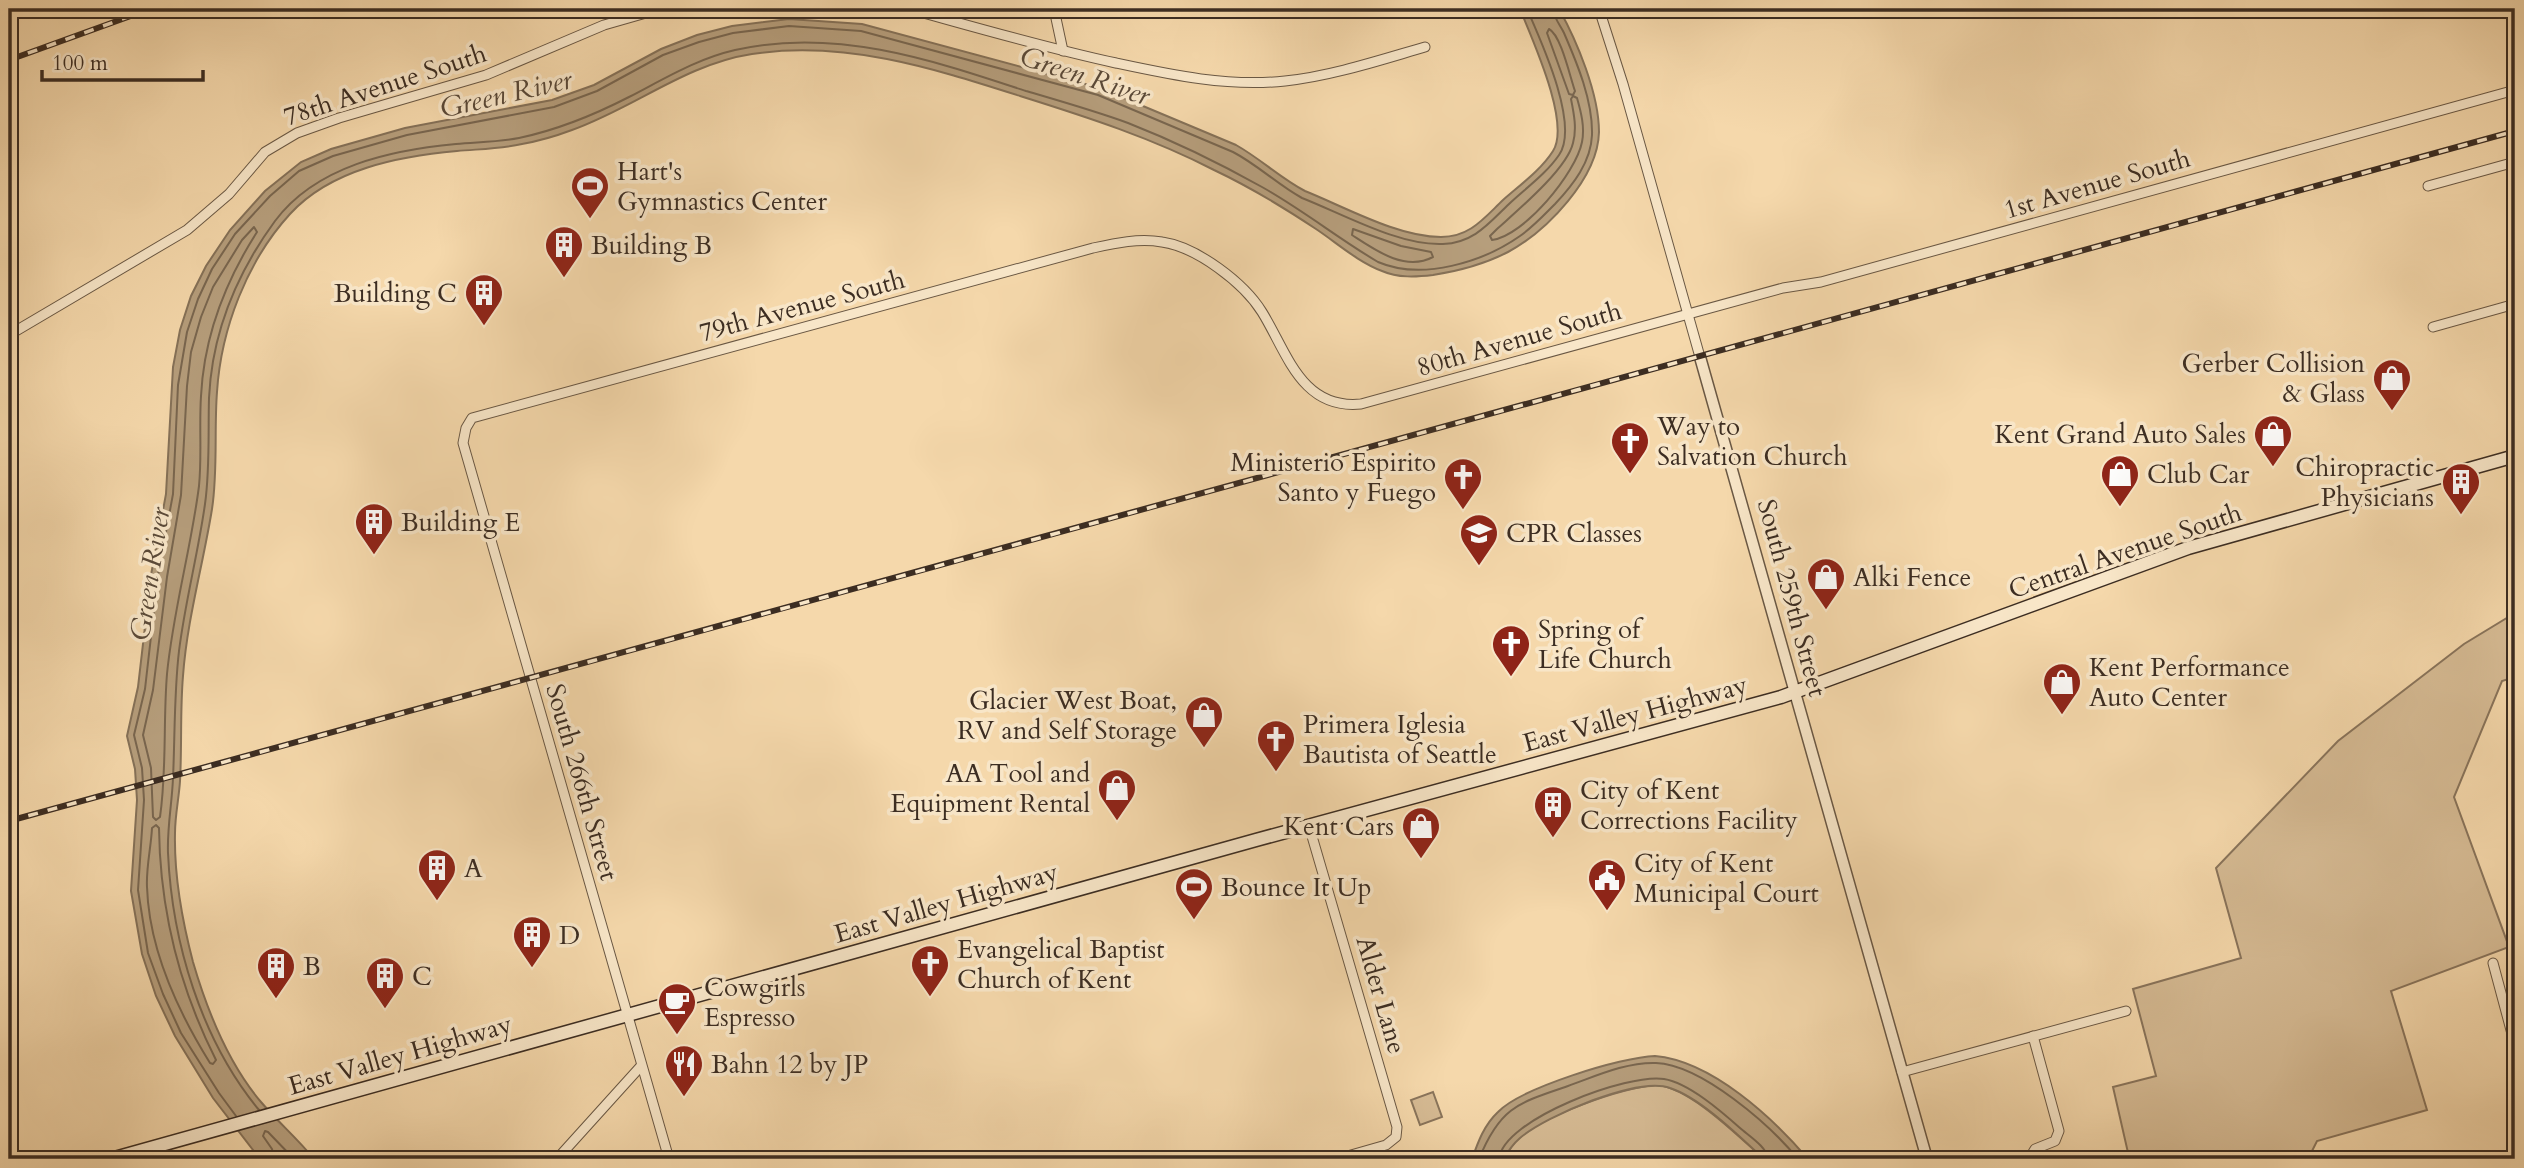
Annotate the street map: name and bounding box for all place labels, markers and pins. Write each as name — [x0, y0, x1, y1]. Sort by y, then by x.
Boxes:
place label: Hart's Gymnastics Center — [617, 154, 828, 219]
sports icon: Hart's Gymnastics Center — [569, 165, 611, 220]
building icon: Building B — [543, 224, 585, 279]
place label: Building B — [591, 228, 712, 263]
building icon: Building C — [463, 272, 505, 327]
place label: Building C — [334, 276, 457, 311]
place label: Gerber Collision & Glass — [2182, 346, 2365, 411]
shop icon: Gerber Collision & Glass — [2371, 357, 2413, 412]
place label: Way to Salvation Church — [1656, 409, 1848, 474]
shop icon: Kent Grand Auto Sales — [2252, 413, 2294, 468]
place label: Kent Grand Auto Sales — [1995, 417, 2246, 452]
church icon: Way to Salvation Church — [1609, 420, 1651, 475]
place label: Ministerio Espirito Santo y Fuego — [1231, 445, 1436, 510]
place label: Chiropractic Physicians — [2295, 450, 2434, 515]
shop icon: Club Car — [2099, 453, 2141, 508]
church icon: Ministerio Espirito Santo y Fuego — [1442, 456, 1484, 511]
place label: Club Car — [2147, 457, 2250, 492]
building icon: Chiropractic Physicians — [2440, 461, 2482, 516]
building icon: Building E — [353, 501, 395, 556]
place label: Building E — [401, 505, 520, 540]
school or university icon: CPR Classes — [1458, 512, 1500, 567]
place label: CPR Classes — [1506, 516, 1642, 551]
shop icon: Alki Fence — [1805, 556, 1847, 611]
place label: Alki Fence — [1853, 560, 1971, 595]
place label: Spring of Life Church — [1538, 612, 1672, 677]
church icon: Spring of Life Church — [1490, 623, 1532, 678]
place label: Kent Performance Auto Center — [2089, 650, 2290, 715]
shop icon: Kent Performance Auto Center — [2041, 661, 2083, 716]
place label: Glacier West Boat, RV and Self Storage — [957, 683, 1177, 748]
shop icon: Glacier West Boat, RV and Self Storage — [1183, 694, 1225, 749]
place label: Primera Iglesia Bautista of Seattle — [1303, 707, 1497, 772]
church icon: Primera Iglesia Bautista of Seattle — [1255, 718, 1297, 773]
place label: AA Tool and Equipment Rental — [890, 756, 1090, 821]
shop icon: AA Tool and Equipment Rental — [1096, 767, 1138, 822]
place label: City of Kent Corrections Facility — [1580, 773, 1798, 838]
building icon: City of Kent Corrections Facility — [1532, 784, 1574, 839]
shop icon: Kent Cars — [1400, 805, 1442, 860]
place label: Kent Cars — [1284, 809, 1394, 844]
place label: City of Kent Municipal Court — [1634, 846, 1819, 911]
building icon: A — [416, 847, 458, 902]
place label: A — [464, 851, 483, 886]
public building icon: City of Kent Municipal Court — [1586, 857, 1628, 912]
sports icon: Bounce It Up — [1173, 866, 1215, 921]
place label: Bounce It Up — [1221, 870, 1372, 905]
building icon: D — [511, 914, 553, 969]
place label: D — [559, 918, 580, 953]
place label: Evangelical Baptist Church of Kent — [957, 932, 1164, 997]
church icon: Evangelical Baptist Church of Kent — [909, 943, 951, 998]
building icon: B — [255, 945, 297, 1000]
place label: B — [303, 949, 321, 984]
building icon: C — [364, 955, 406, 1010]
place label: C — [412, 959, 432, 994]
place label: Cowgirls Espresso — [704, 970, 805, 1035]
cafe icon: Cowgirls Espresso — [656, 981, 698, 1036]
restaurant icon: Bahn 12 by JP — [663, 1043, 705, 1098]
place label: Bahn 12 by JP — [711, 1047, 868, 1082]

